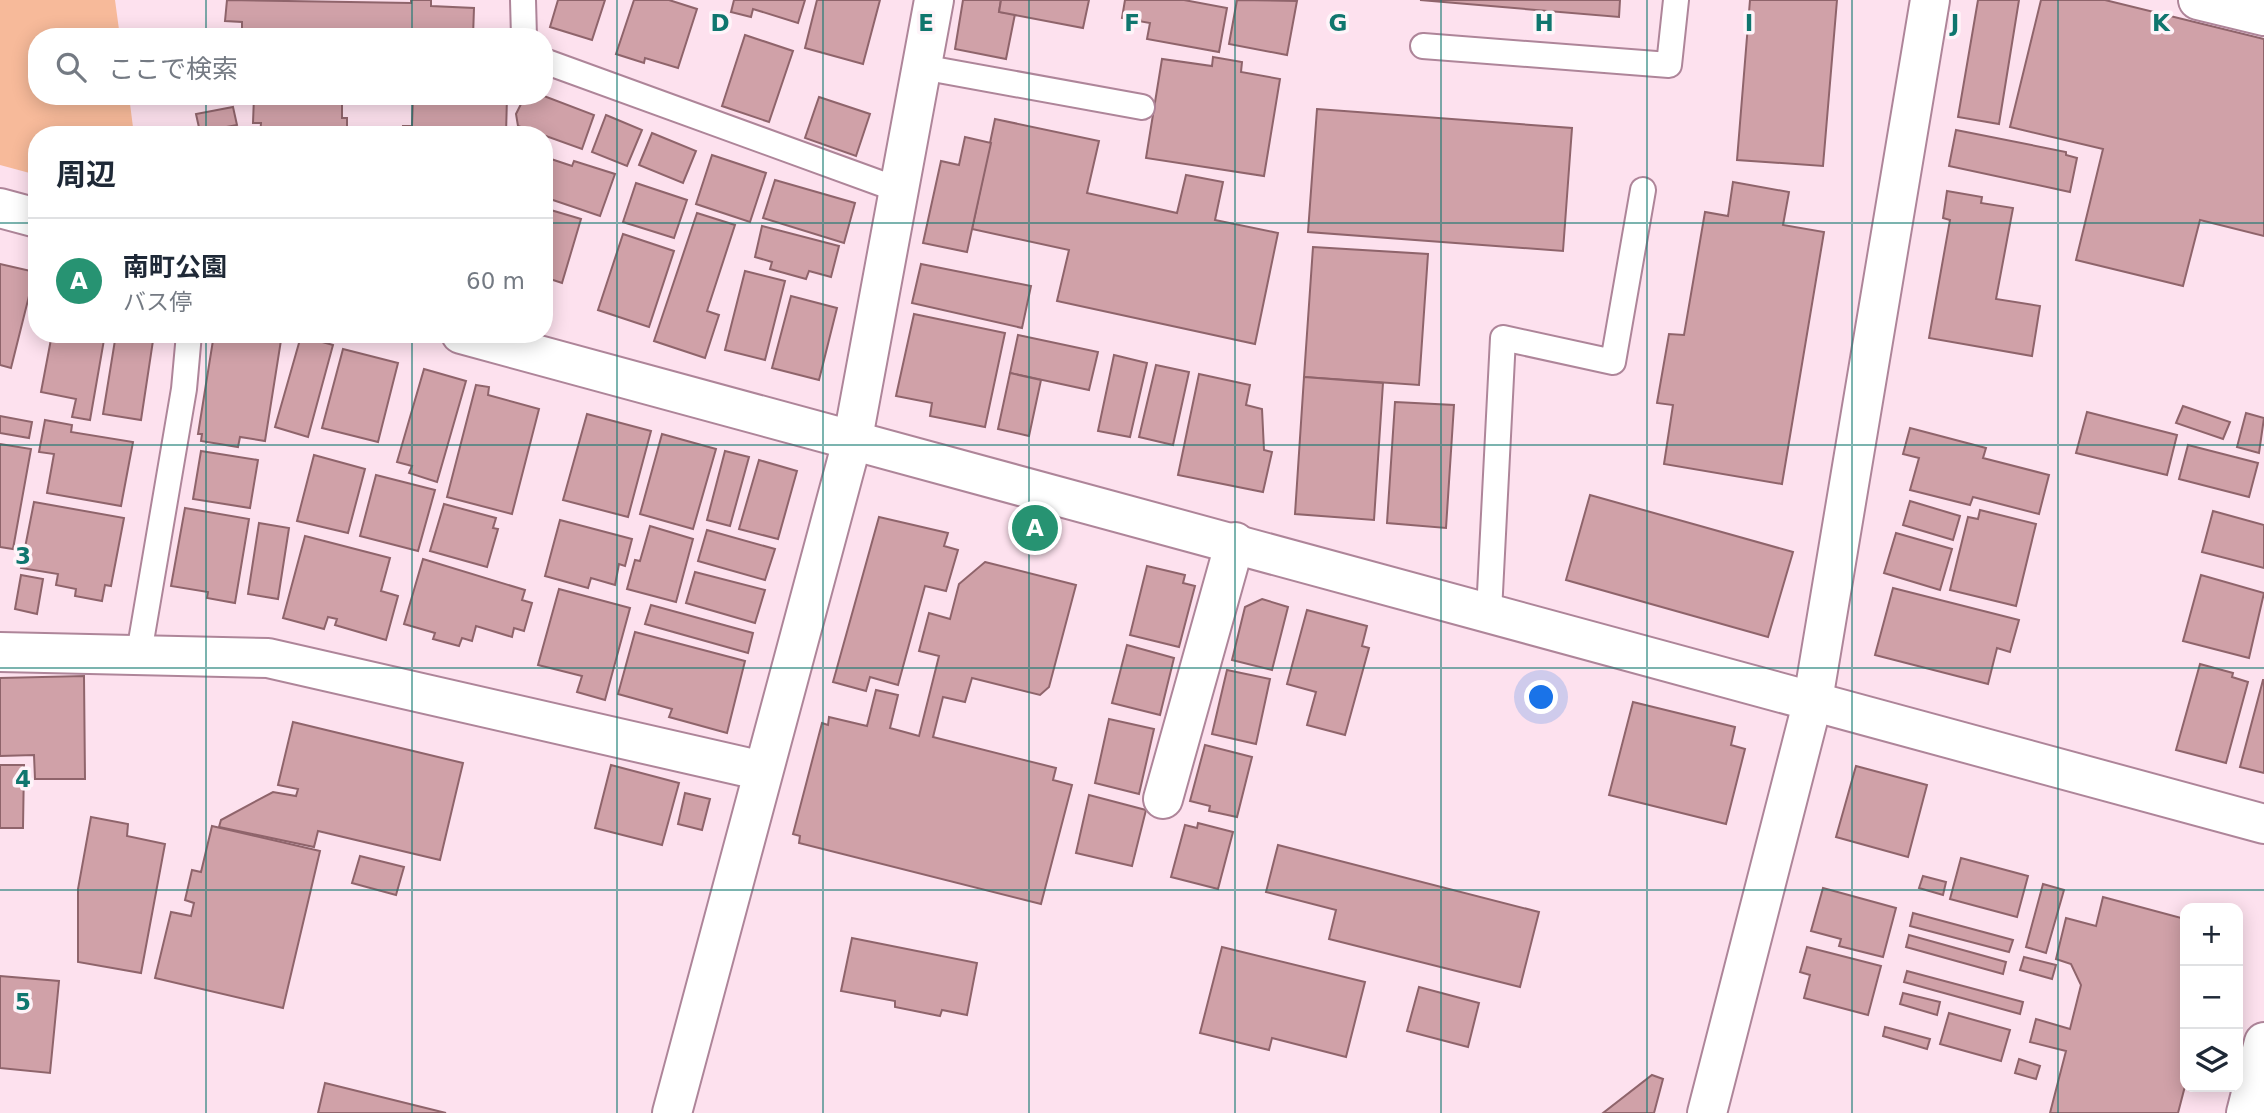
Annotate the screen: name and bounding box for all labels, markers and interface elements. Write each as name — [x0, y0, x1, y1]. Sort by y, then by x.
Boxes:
text: D — [710, 10, 730, 36]
text: E — [918, 10, 934, 36]
text: F — [1124, 10, 1140, 36]
text: G — [1329, 10, 1347, 36]
text: H — [1534, 10, 1554, 36]
text: I — [1745, 10, 1753, 36]
text: J — [1949, 10, 1959, 36]
text: K — [2152, 10, 2171, 36]
search box — [28, 28, 553, 105]
icon: search — [52, 48, 90, 86]
text: ここで検索 — [108, 54, 238, 84]
text: 周辺 — [56, 157, 116, 192]
text: 南町公園 — [123, 252, 227, 282]
text: A — [70, 268, 88, 294]
text: 60 m — [466, 268, 525, 294]
text: バス停 — [123, 289, 192, 315]
pin: A — [1012, 502, 1058, 554]
text: 3 — [15, 543, 31, 569]
your location — [1524, 680, 1558, 714]
text: 4 — [15, 766, 31, 792]
map controls — [2180, 903, 2243, 1092]
button: + — [2180, 903, 2243, 966]
button: − — [2180, 966, 2243, 1029]
text: 5 — [15, 989, 31, 1015]
button: layers — [2180, 1029, 2243, 1092]

